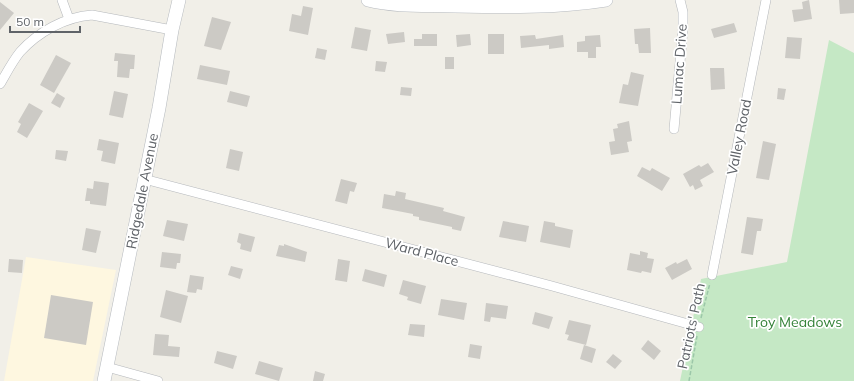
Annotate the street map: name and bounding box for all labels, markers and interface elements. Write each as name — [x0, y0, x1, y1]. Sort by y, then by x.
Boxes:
scale bar — [10, 8, 80, 34]
text: 50 m — [16, 14, 44, 29]
street label: Lumac Drive — [667, 23, 691, 105]
street label: Valley Road — [723, 97, 755, 177]
street label: Ridgedale Avenue — [122, 132, 162, 250]
street label: Ward Place — [383, 234, 461, 270]
street label: Patriots' Path — [673, 281, 709, 371]
park label: Troy Meadows — [748, 313, 842, 331]

